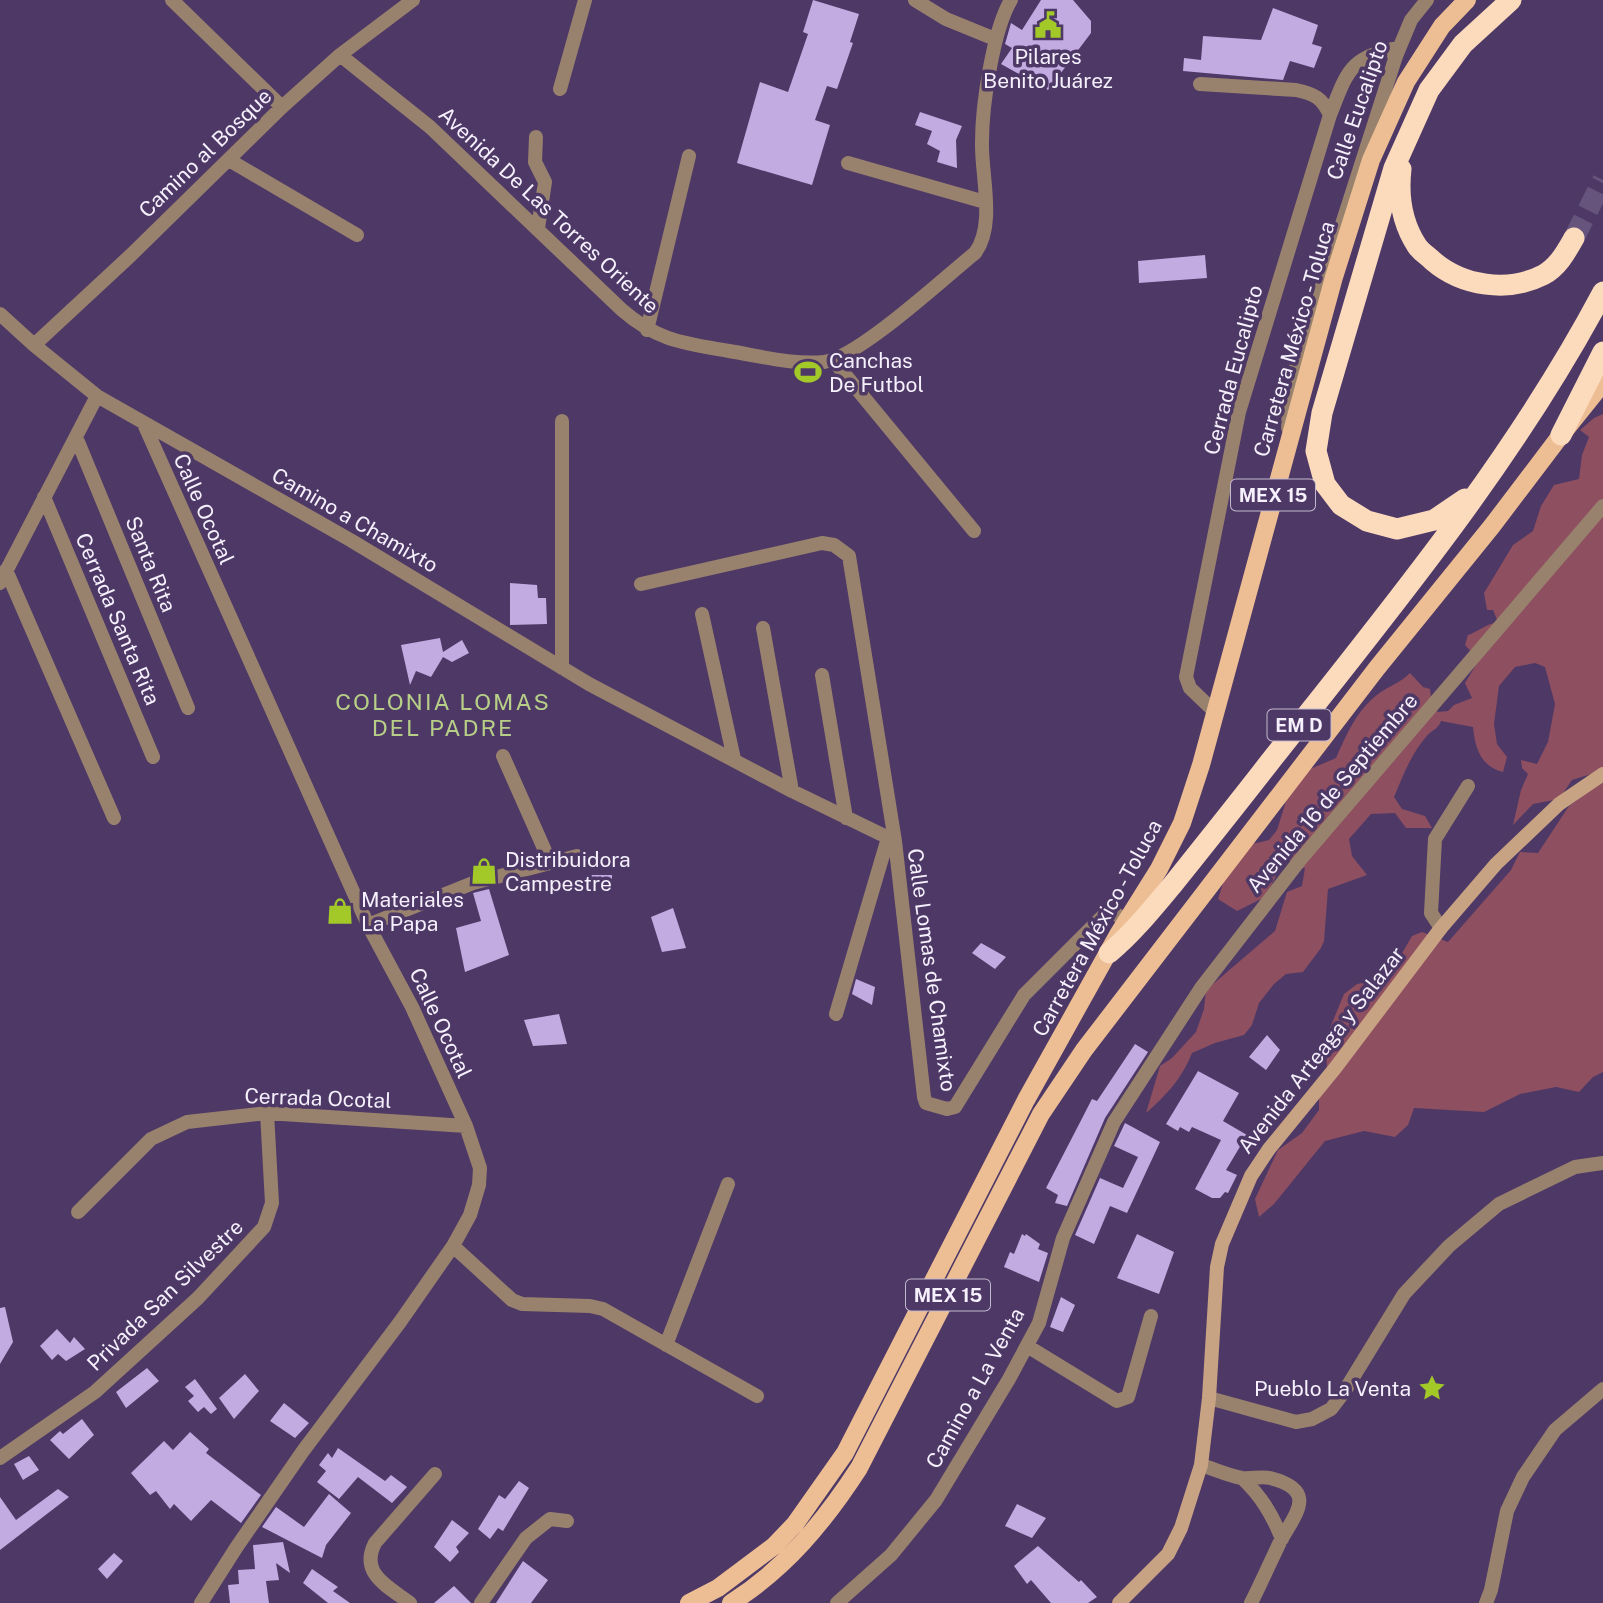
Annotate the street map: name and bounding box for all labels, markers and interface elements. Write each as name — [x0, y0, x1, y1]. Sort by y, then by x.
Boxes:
public building icon: Pilares Benito Juárez — [1033, 10, 1063, 40]
street label: Calle Eucalipto — [1321, 37, 1393, 183]
place label: Pilares Benito Juárez — [983, 44, 1113, 93]
street label: Camino al Bosque — [133, 83, 277, 223]
street label: Avenida De Las Torres Oriente — [434, 101, 664, 319]
street label: Carretera México - Toluca — [1248, 218, 1340, 460]
street label: Cerrada Eucalipto — [1198, 282, 1268, 458]
place label: Canchas De Futbol — [829, 348, 924, 397]
sports icon: Canchas De Futbol — [793, 357, 823, 387]
street label: Calle Ocotal — [168, 450, 240, 568]
street label: Camino a Chamixto — [267, 462, 443, 578]
road number: MEX 15 — [1231, 480, 1315, 510]
street label: Santa Rita — [120, 512, 182, 616]
street label: Cerrada Santa Rita — [70, 529, 166, 709]
district label: COLONIA LOMAS DEL PADRE — [335, 688, 551, 741]
street label: Avenida 16 de Septiembre — [1241, 688, 1423, 898]
road number: EM D — [1268, 710, 1330, 740]
street label: Carretera México - Toluca — [1027, 815, 1167, 1041]
place label: Distribuidora Campestre — [505, 847, 631, 896]
street label: Calle Lomas de Chamixto — [903, 847, 961, 1093]
shop icon: Distribuidora Campestre — [469, 856, 499, 886]
place label: Materiales La Papa — [361, 887, 464, 936]
shop icon: Materiales La Papa — [325, 896, 355, 926]
street label: Avenida Arteaga y Salazar — [1232, 942, 1410, 1158]
street label: Calle Ocotal — [405, 964, 477, 1082]
street label: Cerrada Ocotal — [244, 1083, 392, 1113]
street label: Privada San Silvestre — [82, 1214, 248, 1376]
road number: MEX 15 — [906, 1280, 990, 1310]
street label: Camino a La Venta — [921, 1303, 1029, 1473]
place icon: Pueblo La Venta — [1417, 1373, 1447, 1403]
place label: Pueblo La Venta — [1254, 1376, 1411, 1401]

